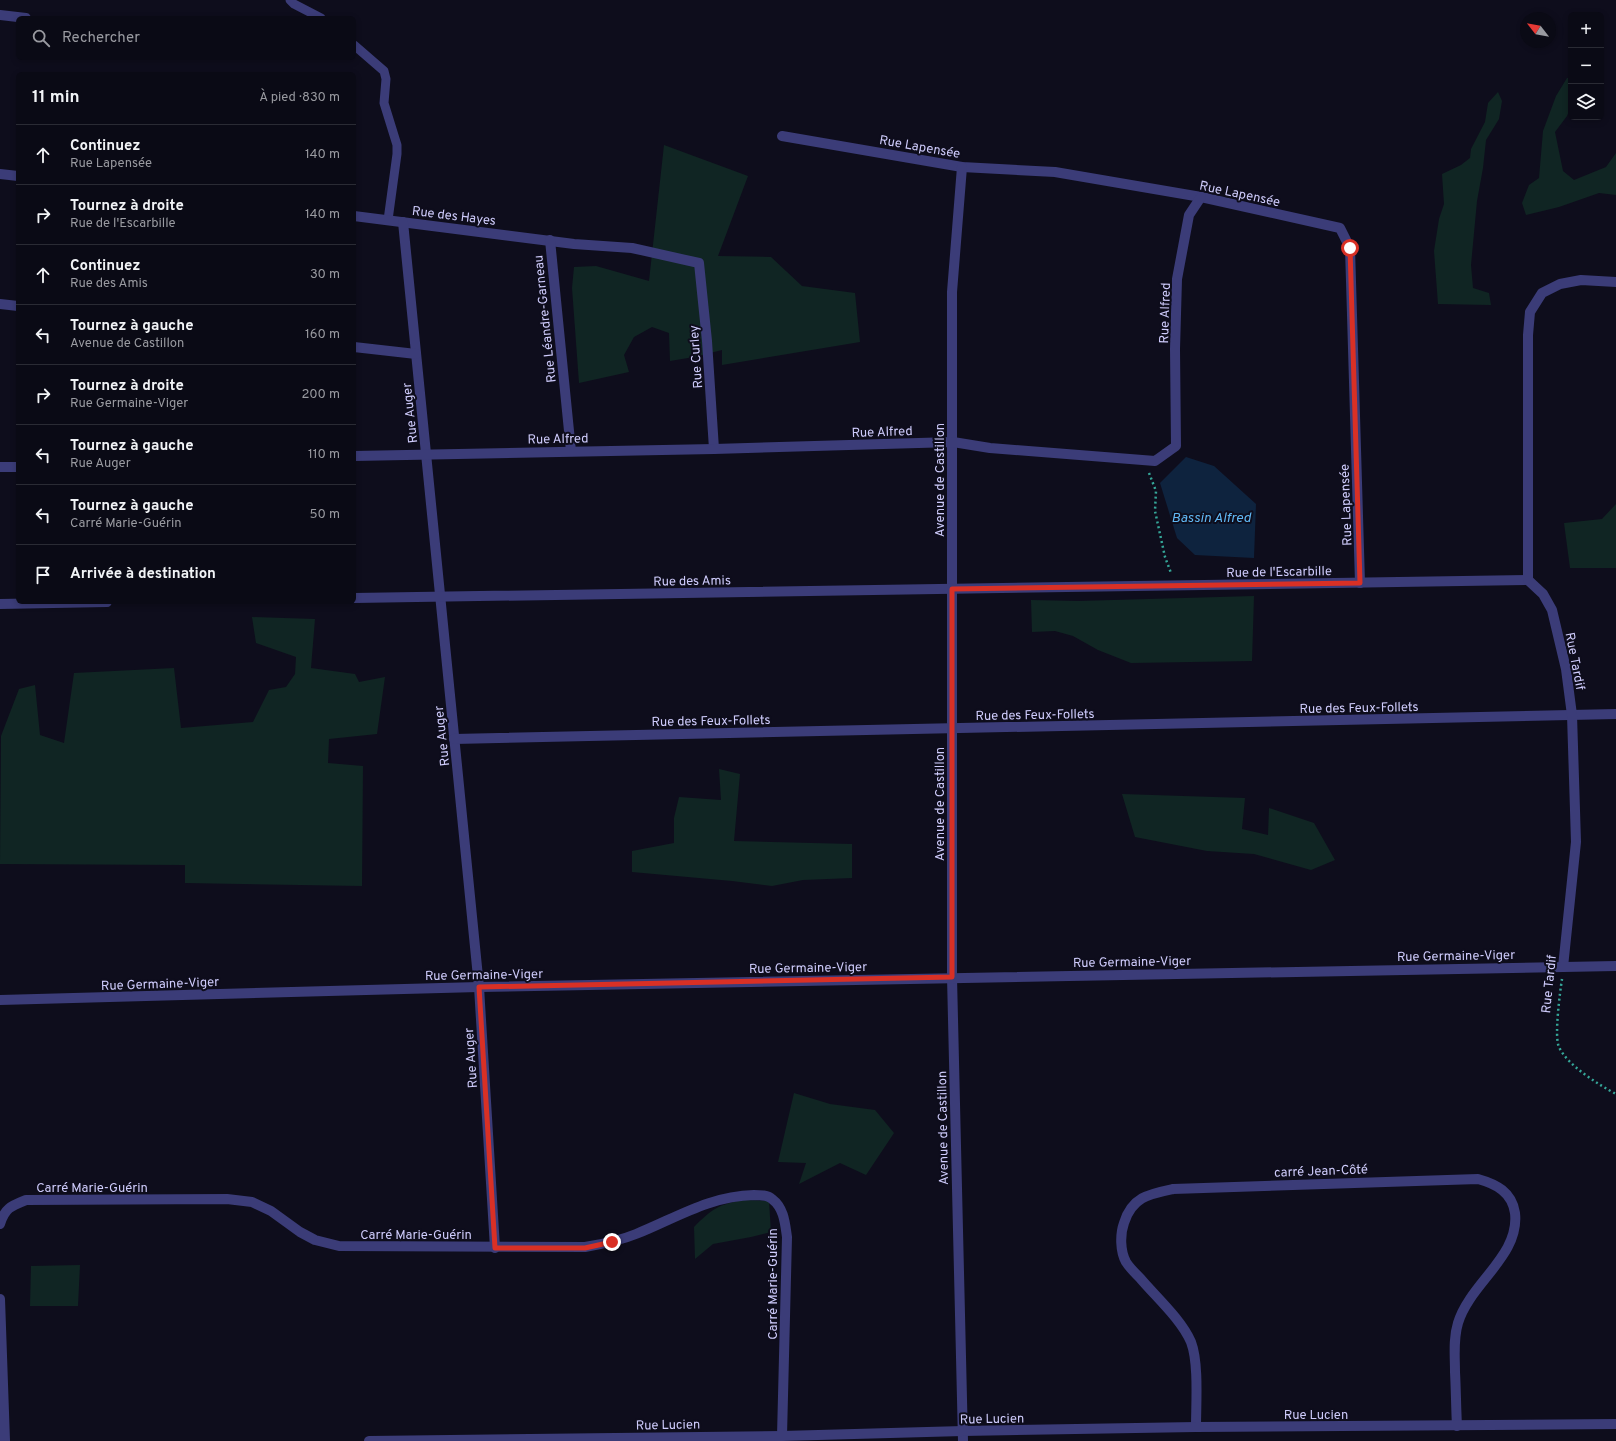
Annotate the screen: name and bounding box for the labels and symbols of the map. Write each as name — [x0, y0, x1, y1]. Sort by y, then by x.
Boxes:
north arrow — [1520, 12, 1556, 48]
street label: Rue Lapensée — [878, 133, 961, 163]
street label: Rue Lapensée — [1198, 179, 1281, 211]
street label: Rue des Hayes — [411, 204, 497, 230]
route start — [1341, 239, 1359, 257]
street label: Rue Léandre-Garneau — [531, 254, 561, 383]
street label: Rue Alfred — [1157, 282, 1175, 344]
street label: Rue Curley — [687, 324, 707, 389]
street label: Rue Auger — [400, 382, 422, 444]
street label: Avenue de Castillon — [933, 423, 949, 537]
street label: Rue Alfred — [851, 424, 913, 442]
street label: Rue Alfred — [527, 431, 589, 449]
street label: Rue Lapensée — [1338, 464, 1356, 546]
water label: Bassin Alfred — [1171, 510, 1252, 527]
street label: Rue de l'Escarbille — [1226, 564, 1332, 582]
street label: Rue des Amis — [653, 573, 731, 591]
street label: Rue Tardif — [1561, 631, 1588, 692]
street label: Rue des Feux-Follets — [1299, 700, 1419, 718]
street label: Rue Auger — [432, 705, 454, 767]
street label: Rue des Feux-Follets — [975, 707, 1095, 725]
street label: Rue des Feux-Follets — [651, 713, 771, 731]
street label: Avenue de Castillon — [933, 747, 949, 861]
street label: Rue Germaine-Viger — [1397, 948, 1515, 966]
street label: Rue Germaine-Viger — [1073, 954, 1191, 972]
street label: Rue Tardif — [1539, 954, 1561, 1014]
street label: Rue Germaine-Viger — [749, 960, 867, 978]
street label: Rue Germaine-Viger — [425, 967, 543, 985]
street label: Rue Germaine-Viger — [101, 975, 220, 995]
street label: Rue Auger — [462, 1027, 482, 1089]
street label: Avenue de Castillon — [935, 1071, 953, 1185]
street label: carré Jean-Côté — [1274, 1162, 1368, 1182]
street label: Carré Marie-Guérin — [36, 1181, 148, 1197]
street label: Carré Marie-Guérin — [360, 1228, 472, 1244]
street label: Carré Marie-Guérin — [766, 1228, 782, 1340]
route end — [603, 1233, 621, 1251]
street label: Rue Lucien — [1284, 1408, 1348, 1424]
street label: Rue Lucien — [960, 1411, 1024, 1429]
street label: Rue Lucien — [636, 1417, 700, 1435]

